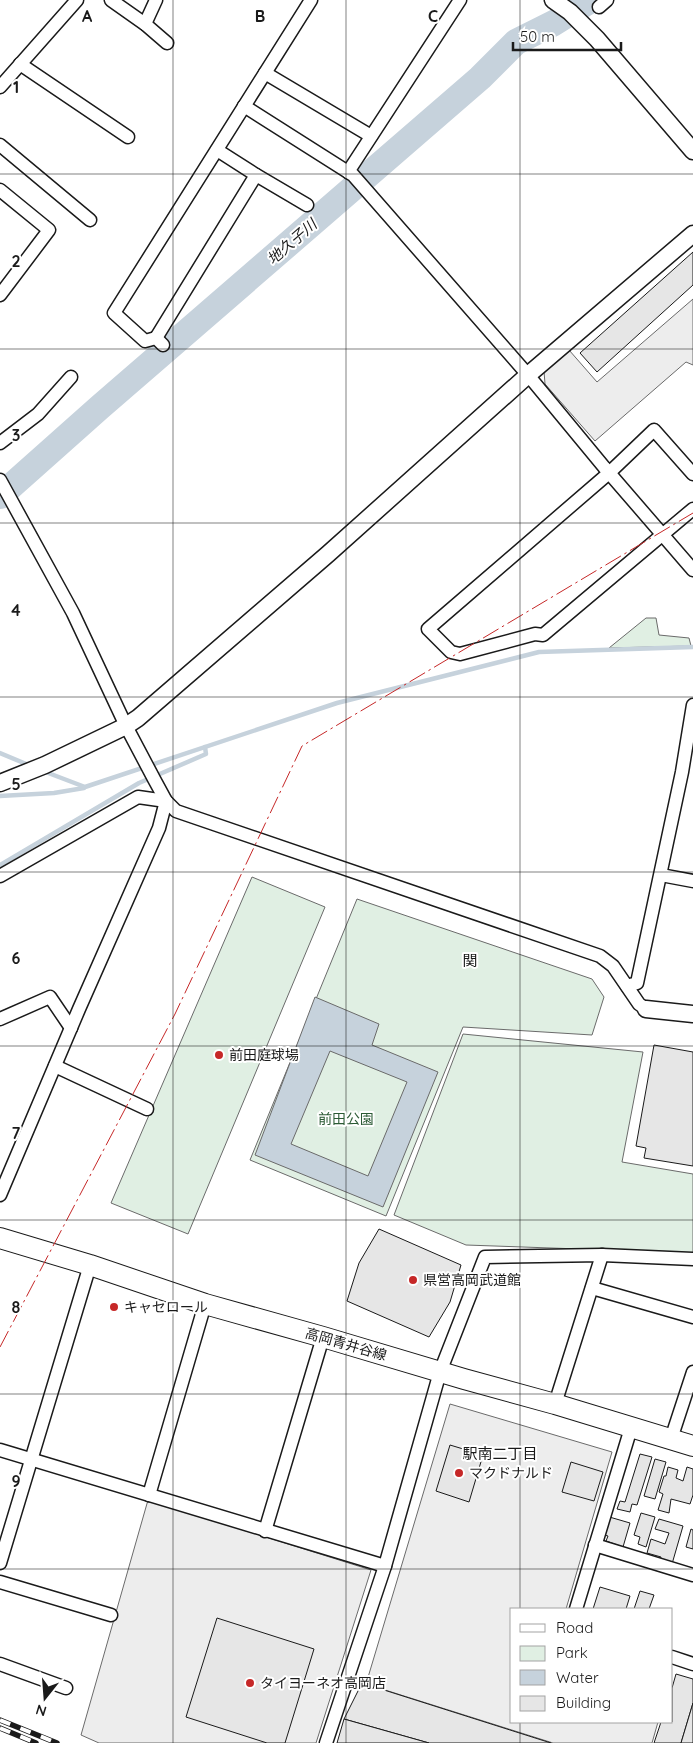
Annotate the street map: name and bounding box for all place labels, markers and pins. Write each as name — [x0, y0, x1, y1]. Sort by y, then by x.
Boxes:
place label: 前田庭球場 — [229, 1046, 299, 1064]
marker: 前田庭球場 — [213, 1049, 225, 1061]
place label: 県営高岡武道館 — [423, 1271, 521, 1289]
marker: 県営高岡武道館 — [407, 1274, 419, 1286]
place label: キャセロール — [124, 1298, 208, 1316]
marker: キャセロール — [108, 1301, 120, 1313]
place label: マクドナルド — [469, 1464, 553, 1482]
marker: マクドナルド — [453, 1467, 465, 1479]
place label: タイヨーネオ高岡店 — [260, 1674, 386, 1692]
marker: タイヨーネオ高岡店 — [244, 1677, 256, 1689]

